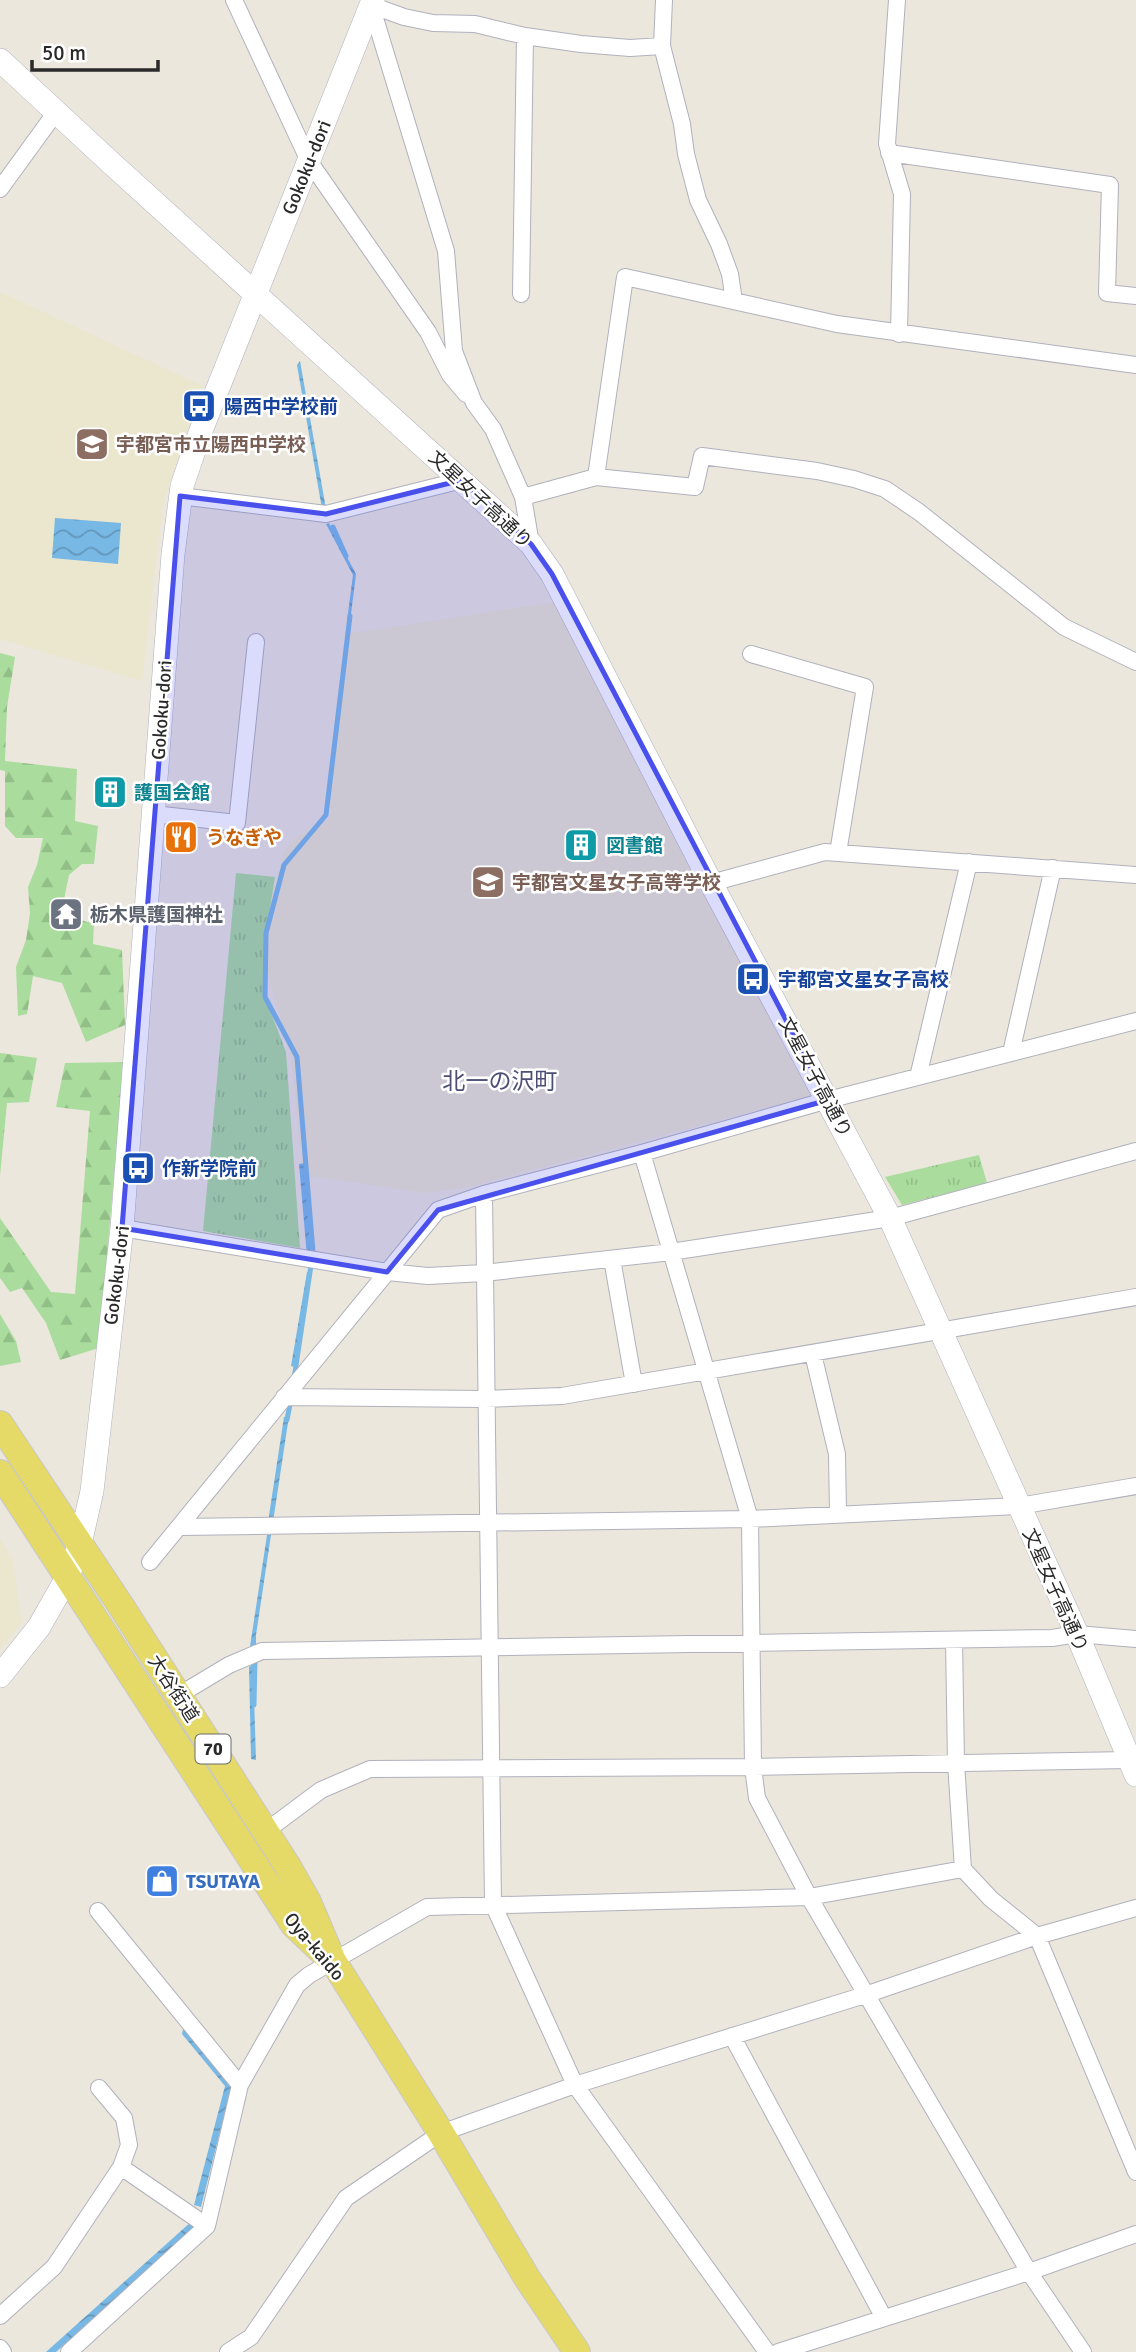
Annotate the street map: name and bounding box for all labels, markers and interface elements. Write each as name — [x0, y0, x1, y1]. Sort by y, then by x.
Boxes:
scale bar — [32, 28, 158, 72]
text: 50 m — [42, 40, 86, 66]
street label: Gokoku-dori — [277, 117, 337, 218]
bus stop icon: 陽西中学校前 — [180, 387, 218, 425]
place label: 陽西中学校前 — [224, 395, 338, 419]
school or university icon: 宇都宮市立陽西中学校 — [73, 425, 111, 463]
place label: 宇都宮市立陽西中学校 — [116, 433, 306, 457]
street label: 文星女子高通り — [423, 446, 537, 554]
street label: Gokoku-dori — [147, 659, 177, 761]
building icon: 護国会館 — [91, 773, 129, 811]
place label: 護国会館 — [134, 781, 210, 805]
restaurant icon: うなぎや — [162, 818, 200, 856]
place label: うなぎや — [206, 826, 282, 850]
building icon: 図書館 — [562, 826, 600, 864]
place label: 図書館 — [606, 834, 663, 858]
school or university icon: 宇都宮文星女子高等学校 — [469, 863, 507, 901]
place label: 宇都宮文星女子高等学校 — [512, 871, 721, 895]
temple icon: 栃木県護国神社 — [47, 895, 85, 933]
place label: 栃木県護国神社 — [90, 903, 223, 927]
bus stop icon: 宇都宮文星女子高校 — [734, 960, 772, 998]
place label: 宇都宮文星女子高校 — [778, 968, 949, 992]
street label: 文星女子高通り — [773, 1013, 857, 1142]
district label: 北一の沢町 — [443, 1067, 558, 1096]
bus stop icon: 作新学院前 — [119, 1149, 157, 1187]
place label: 作新学院前 — [162, 1157, 257, 1181]
street label: Gokoku-dori — [99, 1224, 135, 1326]
street label: 文星女子高通り — [1017, 1525, 1093, 1656]
street label: 大谷街道 — [142, 1650, 204, 1727]
road number: 70 — [196, 1734, 230, 1764]
shop icon: TSUTAYA — [143, 1862, 181, 1900]
place label: TSUTAYA — [186, 1870, 260, 1894]
street label: Oya-kaido — [279, 1908, 350, 1986]

